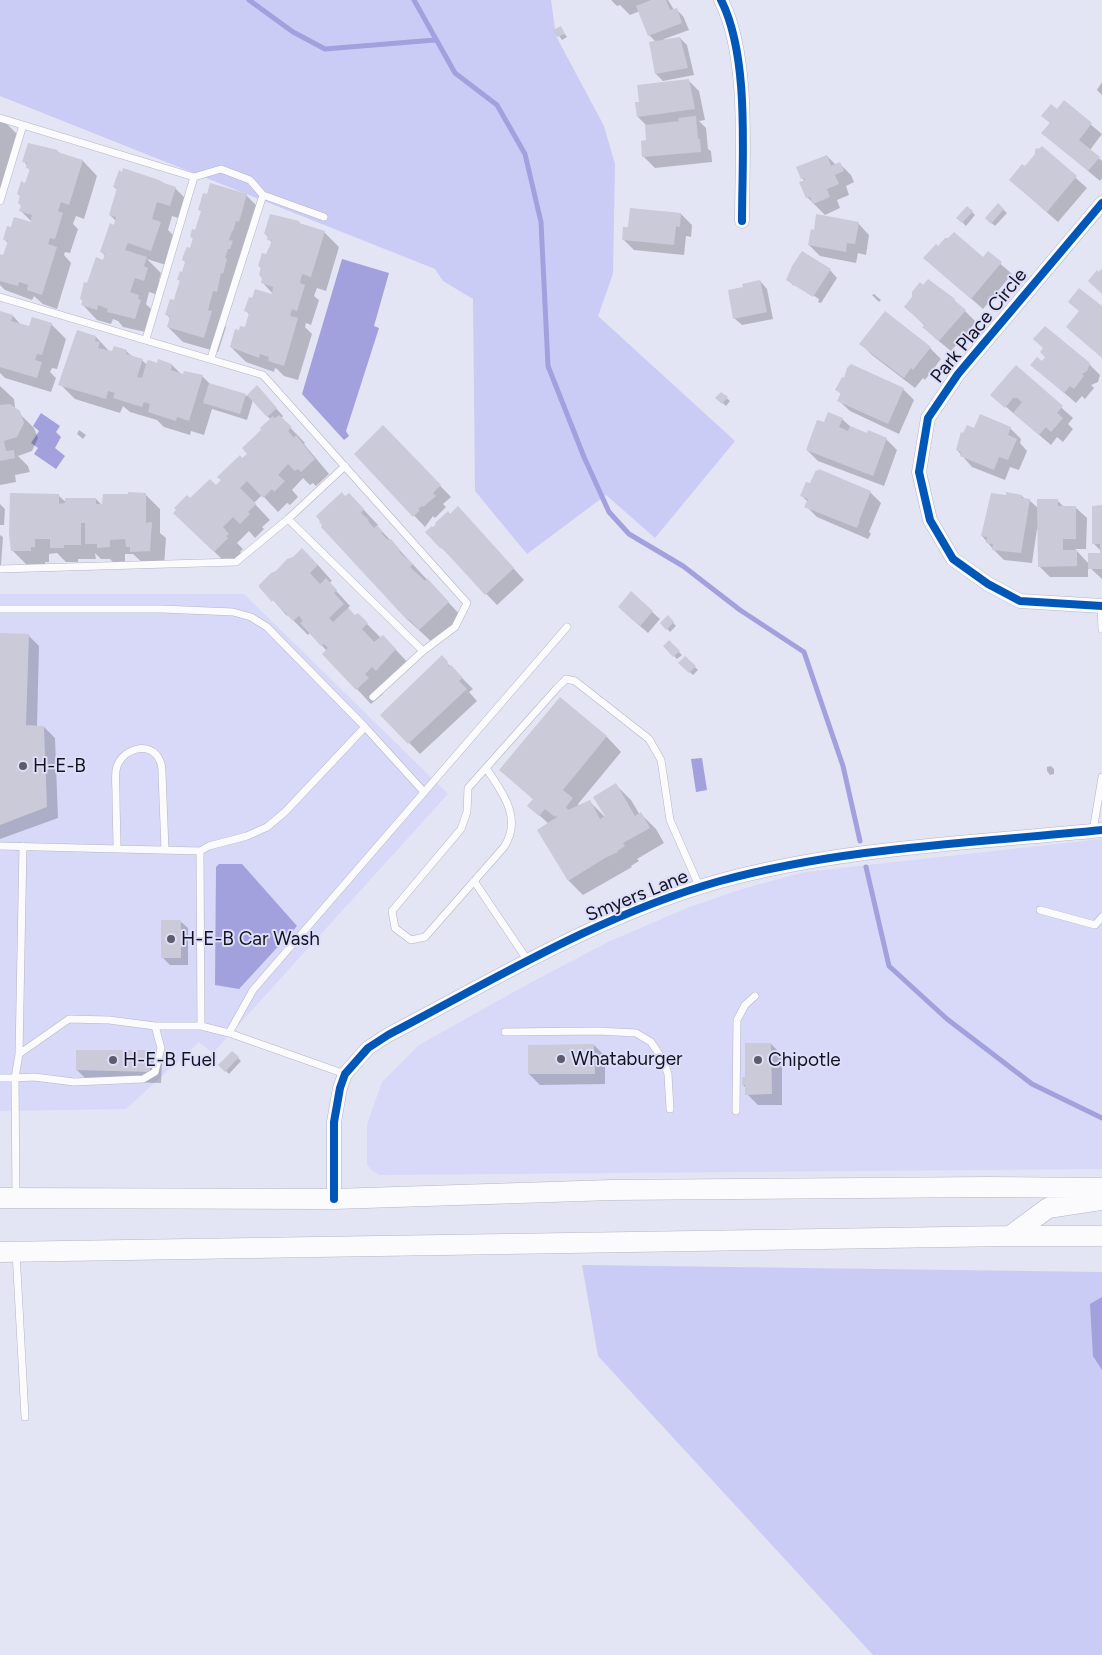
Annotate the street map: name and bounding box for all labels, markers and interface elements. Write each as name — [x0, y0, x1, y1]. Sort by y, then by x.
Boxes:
street label: Park Place Circle — [926, 264, 1032, 388]
place label: H-E-B — [33, 755, 86, 777]
marker: H-E-B — [17, 760, 29, 772]
street label: Smyers Lane — [582, 865, 692, 927]
place label: H-E-B Car Wash — [181, 928, 320, 950]
marker: H-E-B Car Wash — [165, 933, 177, 945]
place label: Whataburger — [571, 1048, 682, 1070]
place label: H-E-B Fuel — [123, 1049, 216, 1071]
place label: Chipotle — [768, 1049, 841, 1071]
marker: Whataburger — [555, 1053, 567, 1065]
marker: H-E-B Fuel — [107, 1054, 119, 1066]
marker: Chipotle — [752, 1054, 764, 1066]

